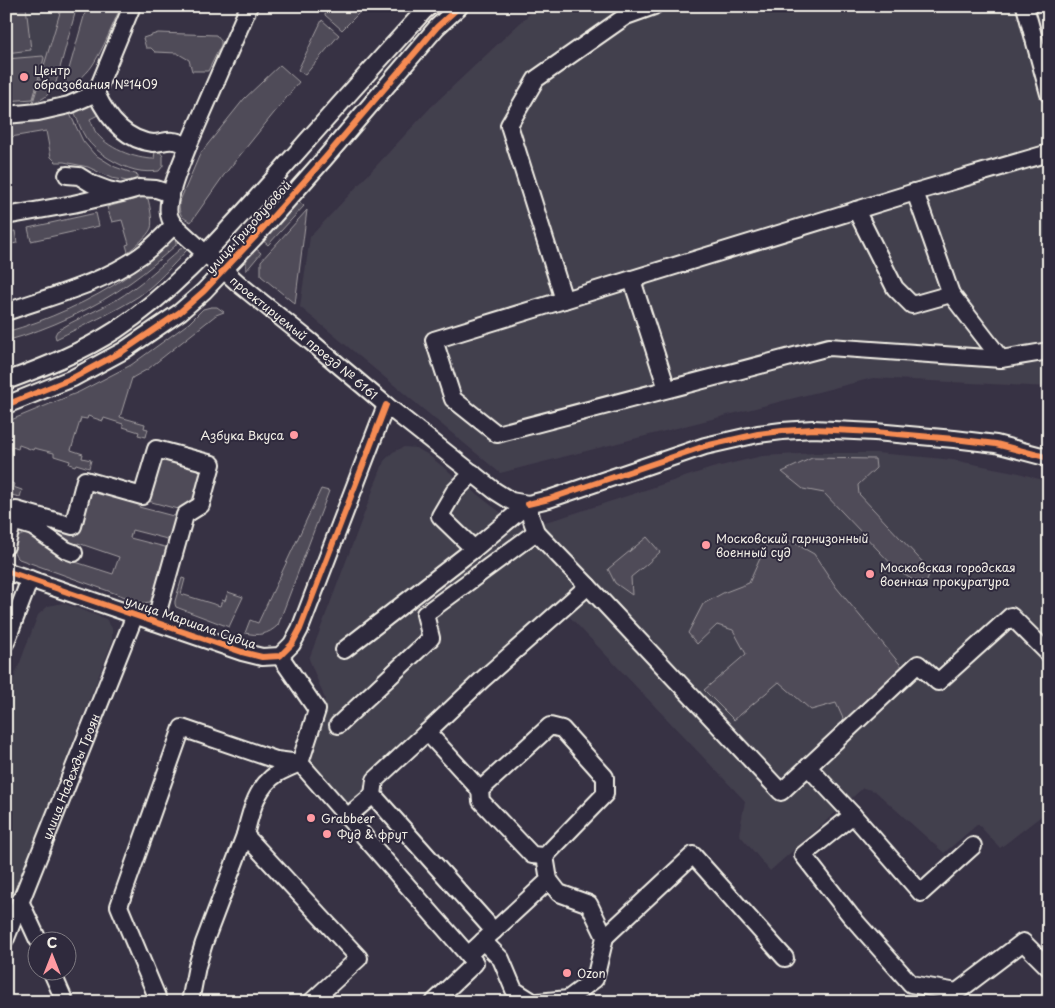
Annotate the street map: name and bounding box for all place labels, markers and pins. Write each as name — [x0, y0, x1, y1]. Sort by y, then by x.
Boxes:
place label: Центр образования №1409 — [34, 61, 158, 93]
marker: Центр образования №1409 — [18, 71, 30, 83]
place label: Азбука Вкуса — [200, 426, 285, 444]
marker: Азбука Вкуса — [288, 429, 300, 441]
place label: Московский гарнизонный военный суд — [716, 529, 869, 561]
marker: Московский гарнизонный военный суд — [700, 539, 712, 551]
place label: Московская городская военная прокуратура — [880, 558, 1016, 590]
marker: Московская городская военная прокуратура — [864, 568, 876, 580]
place label: Grabbeer — [321, 809, 375, 827]
marker: Grabbeer — [305, 812, 317, 824]
place label: Фуд & фрут — [337, 825, 408, 843]
marker: Фуд & фрут — [321, 828, 333, 840]
place label: Ozon — [577, 964, 606, 982]
marker: Ozon — [561, 967, 573, 979]

